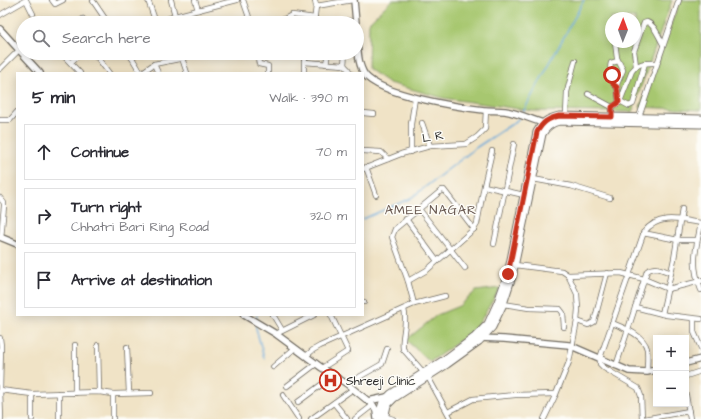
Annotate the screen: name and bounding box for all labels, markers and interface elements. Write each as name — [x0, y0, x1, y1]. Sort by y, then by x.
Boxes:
north arrow — [605, 12, 641, 48]
search box — [16, 16, 364, 60]
icon: search — [30, 27, 52, 49]
text: Search here — [62, 28, 151, 49]
route start — [603, 66, 621, 84]
text: 5 min — [32, 86, 75, 110]
text: Walk · 390 m — [269, 89, 348, 107]
street label: L R — [421, 127, 445, 147]
icon: ahead — [33, 141, 55, 163]
text: Continue — [71, 142, 129, 163]
text: 70 m — [315, 143, 347, 161]
text: Turn right — [71, 197, 142, 218]
district label: AMEE NAGAR — [385, 201, 477, 219]
icon: right — [33, 205, 55, 227]
text: 320 m — [309, 207, 347, 225]
text: Chhatri Bari Ring Road — [71, 218, 209, 236]
route end — [499, 265, 517, 283]
icon: arrive — [33, 269, 55, 291]
text: Arrive at destination — [71, 270, 212, 291]
map controls — [653, 335, 689, 407]
button: + — [653, 335, 689, 371]
hospital icon: Shreeji Clinic — [318, 368, 344, 394]
button: − — [653, 371, 689, 407]
place label: Shreeji Clinic — [346, 373, 416, 390]

